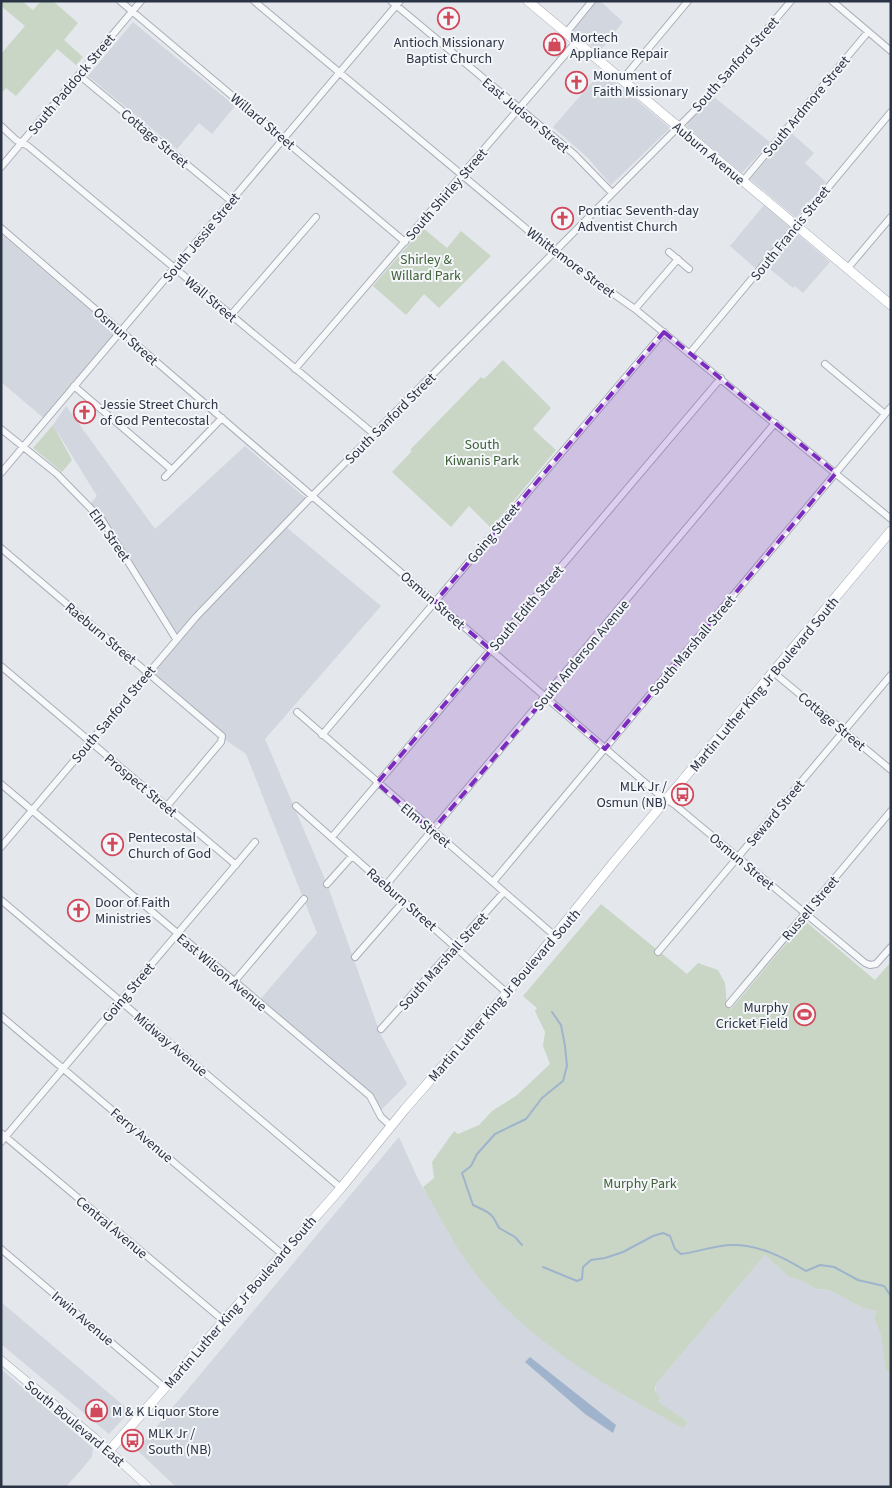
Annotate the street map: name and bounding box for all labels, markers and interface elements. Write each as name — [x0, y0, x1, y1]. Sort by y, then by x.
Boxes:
church icon: Antioch Missionary Baptist Church — [437, 7, 461, 31]
street label: South Sanford Street — [688, 12, 784, 117]
place label: Mortech Appliance Repair — [570, 28, 669, 64]
street label: South Paddock Street — [23, 30, 120, 140]
place label: Antioch Missionary Baptist Church — [394, 33, 505, 69]
shop icon: Mortech Appliance Repair — [542, 33, 566, 57]
street label: South Ardmore Street — [758, 52, 855, 162]
place label: Monument of Faith Missionary — [593, 66, 688, 102]
church icon: Monument of Faith Missionary — [565, 71, 589, 95]
street label: East Judson Street — [477, 73, 574, 159]
street label: Willard Street — [226, 89, 299, 155]
street label: Cottage Street — [116, 104, 193, 173]
street label: Auburn Avenue — [668, 118, 749, 190]
street label: South Shirley Street — [401, 144, 493, 245]
street label: South Francis Street — [746, 182, 836, 285]
street label: South Jessie Street — [158, 188, 245, 287]
place label: Pontiac Seventh-day Adventist Church — [578, 201, 699, 237]
church icon: Pontiac Seventh-day Adventist Church — [550, 206, 574, 230]
street label: Whittemore Street — [522, 223, 619, 303]
park label: Shirley & Willard Park — [391, 250, 461, 286]
street label: Wall Street — [180, 272, 241, 328]
street label: Osmun Street — [89, 303, 162, 371]
street label: South Sanford Street — [341, 368, 441, 469]
place label: Jessie Street Church of God Pentecostal — [100, 395, 218, 431]
church icon: Jessie Street Church of God Pentecostal — [72, 400, 96, 424]
park label: South Kiwanis Park — [445, 435, 519, 471]
street label: Going Street — [463, 499, 525, 568]
street label: Elm Street — [84, 505, 135, 566]
street label: South Edith Street — [485, 561, 569, 656]
street label: Osmun Street — [396, 567, 469, 635]
street label: South Marshall Street — [645, 591, 741, 700]
street label: Martin Luther King Jr Boulevard South — [685, 593, 844, 777]
street label: South Anderson Avenue — [529, 596, 634, 716]
street label: Raeburn Street — [60, 598, 141, 670]
street label: South Sanford Street — [67, 661, 161, 768]
street label: Cottage Street — [793, 687, 870, 756]
street label: Prospect Street — [100, 749, 181, 822]
street label: Seward Street — [742, 776, 810, 851]
place label: MLK Jr / Osmun (NB) — [596, 777, 667, 813]
bus stop icon: MLK Jr / Osmun (NB) — [671, 782, 695, 806]
street label: Elm Street — [396, 799, 455, 853]
place label: Pentecostal Church of God — [128, 828, 211, 864]
street label: Osmun Street — [704, 828, 779, 895]
church icon: Pentecostal Church of God — [100, 833, 124, 857]
street label: Raeburn Street — [362, 863, 441, 936]
street label: Russell Street — [778, 872, 844, 945]
place label: Door of Faith Ministries — [95, 893, 170, 929]
church icon: Door of Faith Ministries — [67, 898, 91, 922]
street label: Martin Luther King Jr Boulevard South — [424, 905, 585, 1086]
street label: South Marshall Street — [394, 908, 493, 1015]
street label: East Wilson Avenue — [172, 929, 271, 1017]
street label: Going Street — [98, 958, 160, 1027]
place label: Murphy Cricket Field — [716, 998, 788, 1034]
sports icon: Murphy Cricket Field — [792, 1003, 816, 1027]
street label: Midway Avenue — [129, 1008, 212, 1082]
street label: Ferry Avenue — [106, 1104, 177, 1168]
park label: Murphy Park — [603, 1174, 677, 1194]
street label: Central Avenue — [71, 1192, 152, 1264]
street label: Martin Luther King Jr Boulevard South — [160, 1212, 321, 1393]
street label: Irwin Avenue — [47, 1287, 118, 1351]
street label: South Boulevard East — [20, 1376, 129, 1472]
shop icon: M & K Liquor Store — [84, 1399, 108, 1423]
place label: M & K Liquor Store — [112, 1402, 219, 1422]
place label: MLK Jr / South (NB) — [148, 1424, 212, 1460]
bus stop icon: MLK Jr / South (NB) — [120, 1429, 144, 1453]

